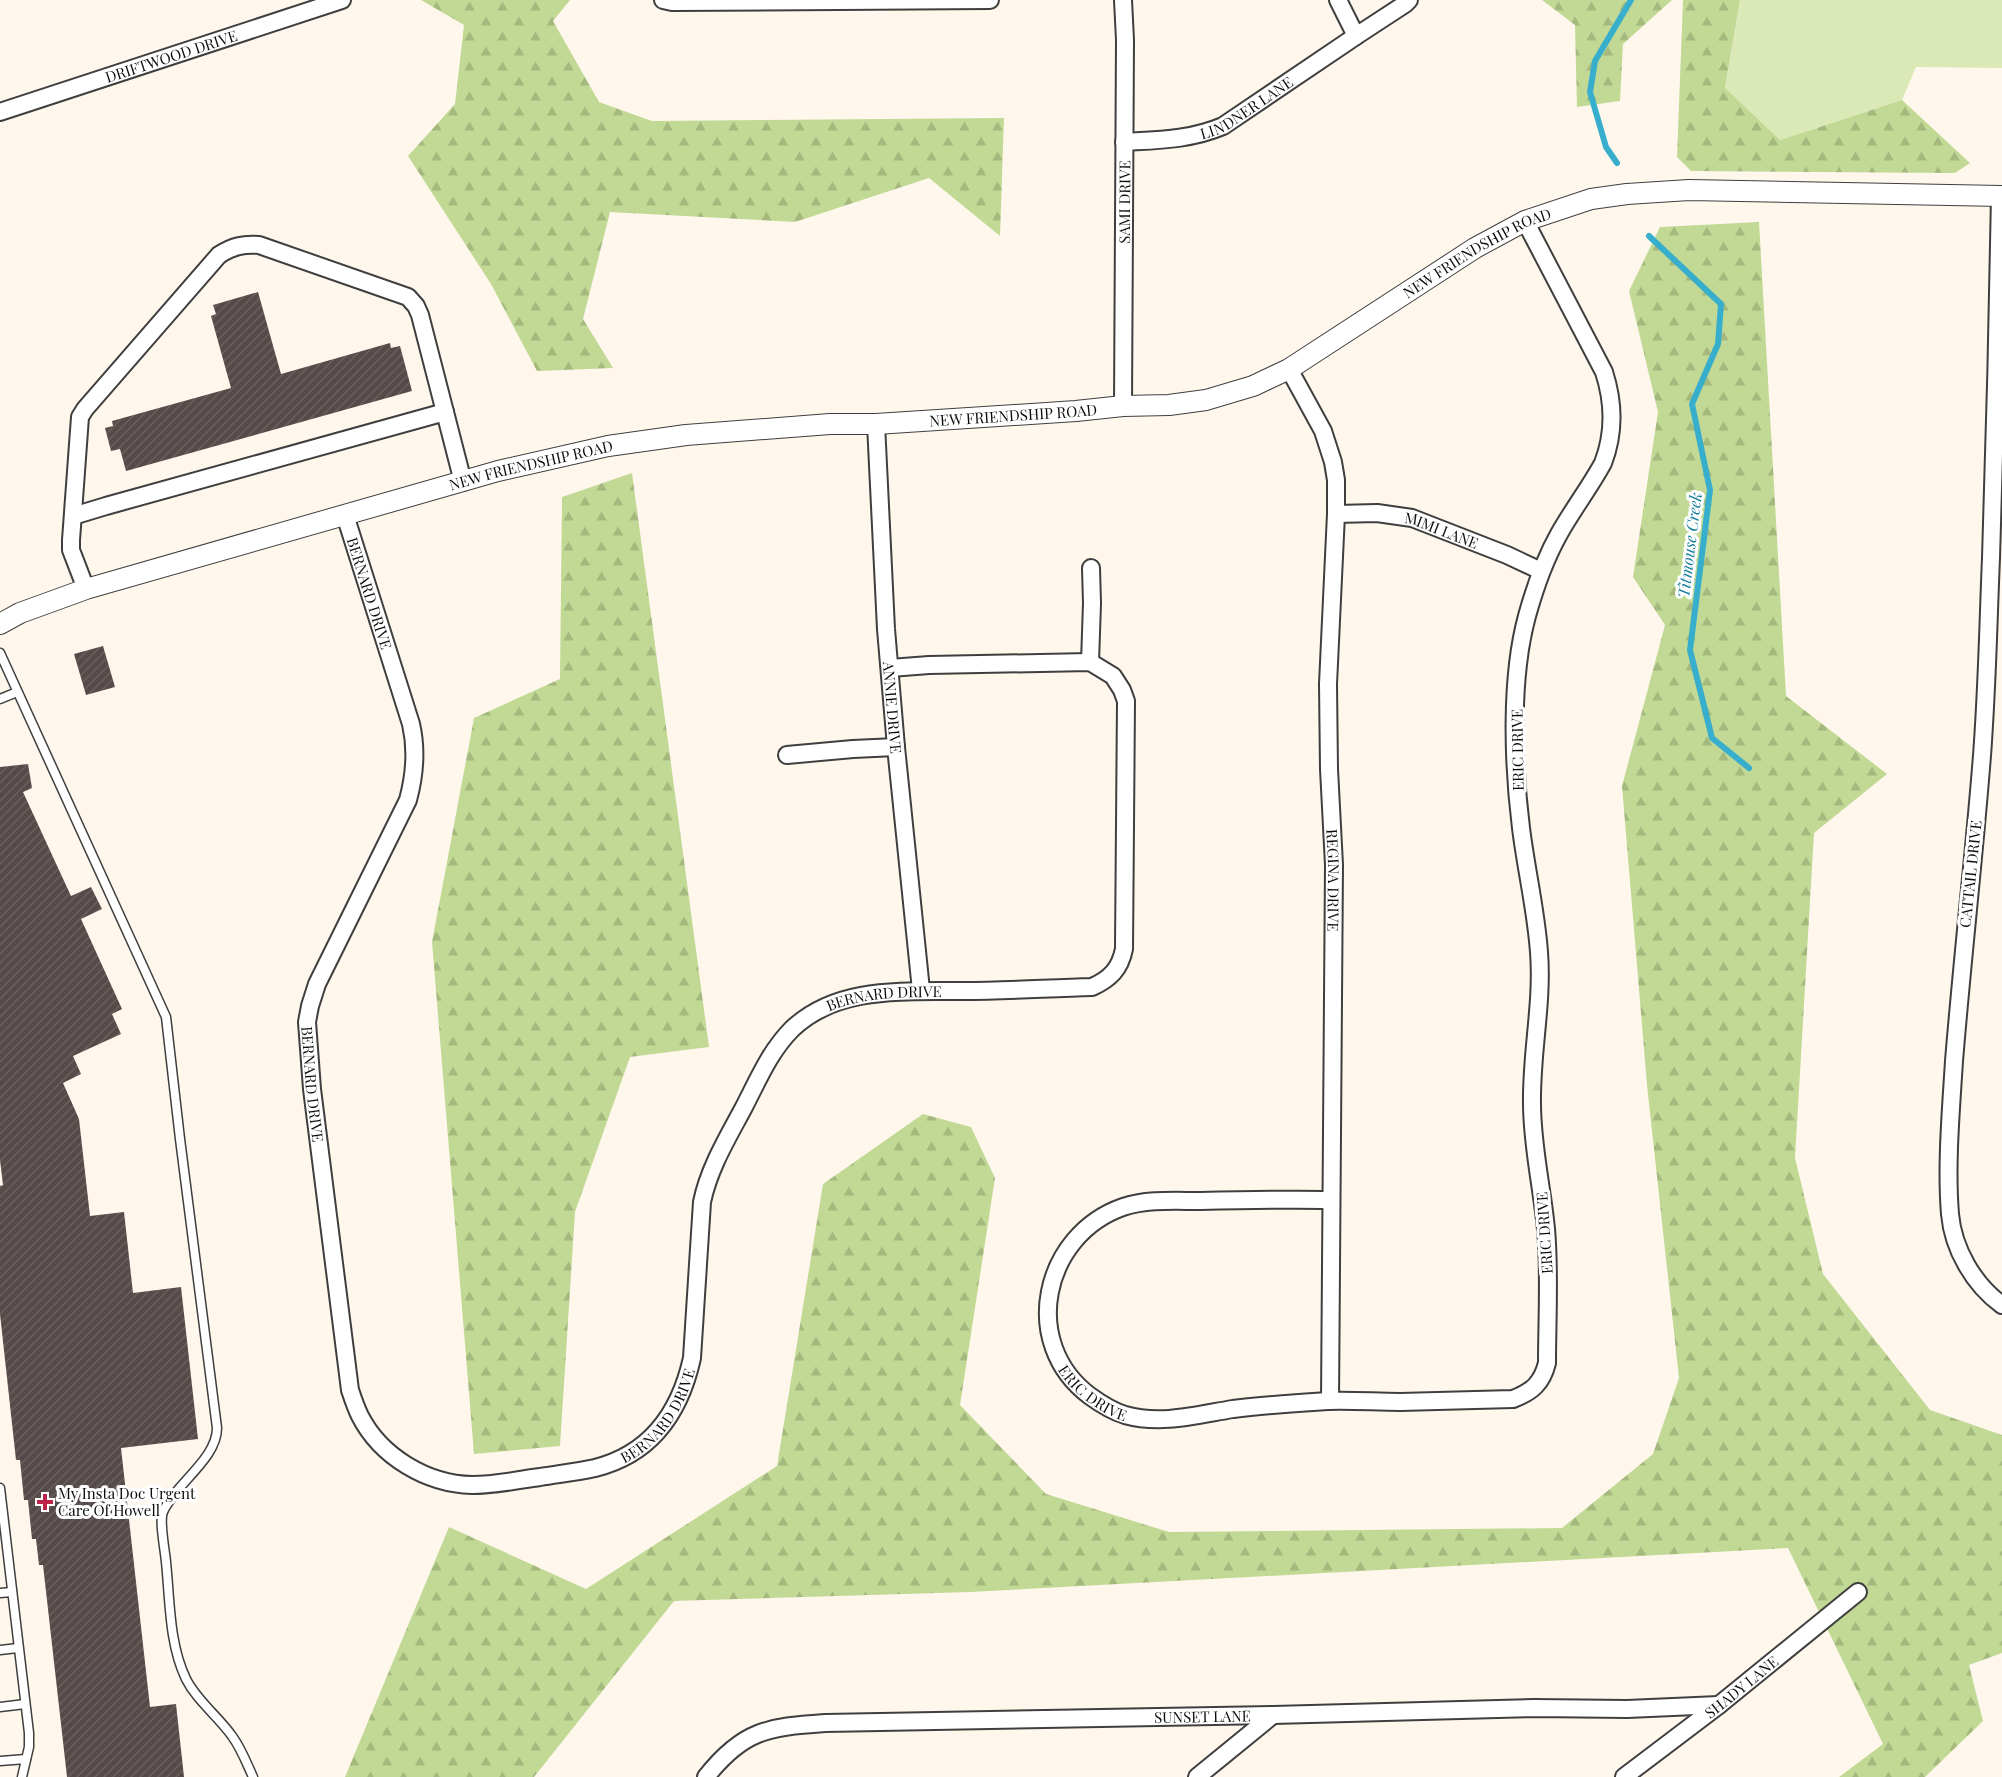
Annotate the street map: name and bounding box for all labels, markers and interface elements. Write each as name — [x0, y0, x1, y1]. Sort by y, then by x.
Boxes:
street label: DRIFTWOOD DRIVE — [103, 25, 240, 87]
street label: LINDNER LANE — [1198, 72, 1297, 143]
street label: SAMI DRIVE — [1114, 160, 1134, 244]
street label: NEW FRIENDSHIP ROAD — [1399, 203, 1554, 302]
street label: NEW FRIENDSHIP ROAD — [929, 399, 1098, 431]
street label: NEW FRIENDSHIP ROAD — [447, 435, 615, 495]
water label: Titmouse Creek — [1672, 491, 1706, 599]
street label: MIMI LANE — [1403, 507, 1481, 553]
street label: BERNARD DRIVE — [343, 535, 397, 652]
street label: ANNIE DRIVE — [879, 660, 907, 755]
street label: ERIC DRIVE — [1506, 709, 1528, 791]
street label: CATTAIL DRIVE — [1954, 819, 1986, 929]
street label: REGINA DRIVE — [1322, 828, 1344, 931]
street label: BERNARD DRIVE — [823, 981, 942, 1015]
street label: BERNARD DRIVE — [297, 1025, 329, 1143]
street label: ERIC DRIVE — [1531, 1191, 1557, 1275]
street label: ERIC DRIVE — [1054, 1361, 1130, 1425]
street label: BERNARD DRIVE — [617, 1366, 699, 1467]
place label: My Insta Doc Urgent Care Of Howell — [58, 1483, 196, 1520]
marker: My Insta Doc Urgent Care Of Howell — [36, 1493, 54, 1511]
street label: SHADY LANE — [1700, 1651, 1782, 1722]
street label: SUNSET LANE — [1154, 1705, 1251, 1727]

